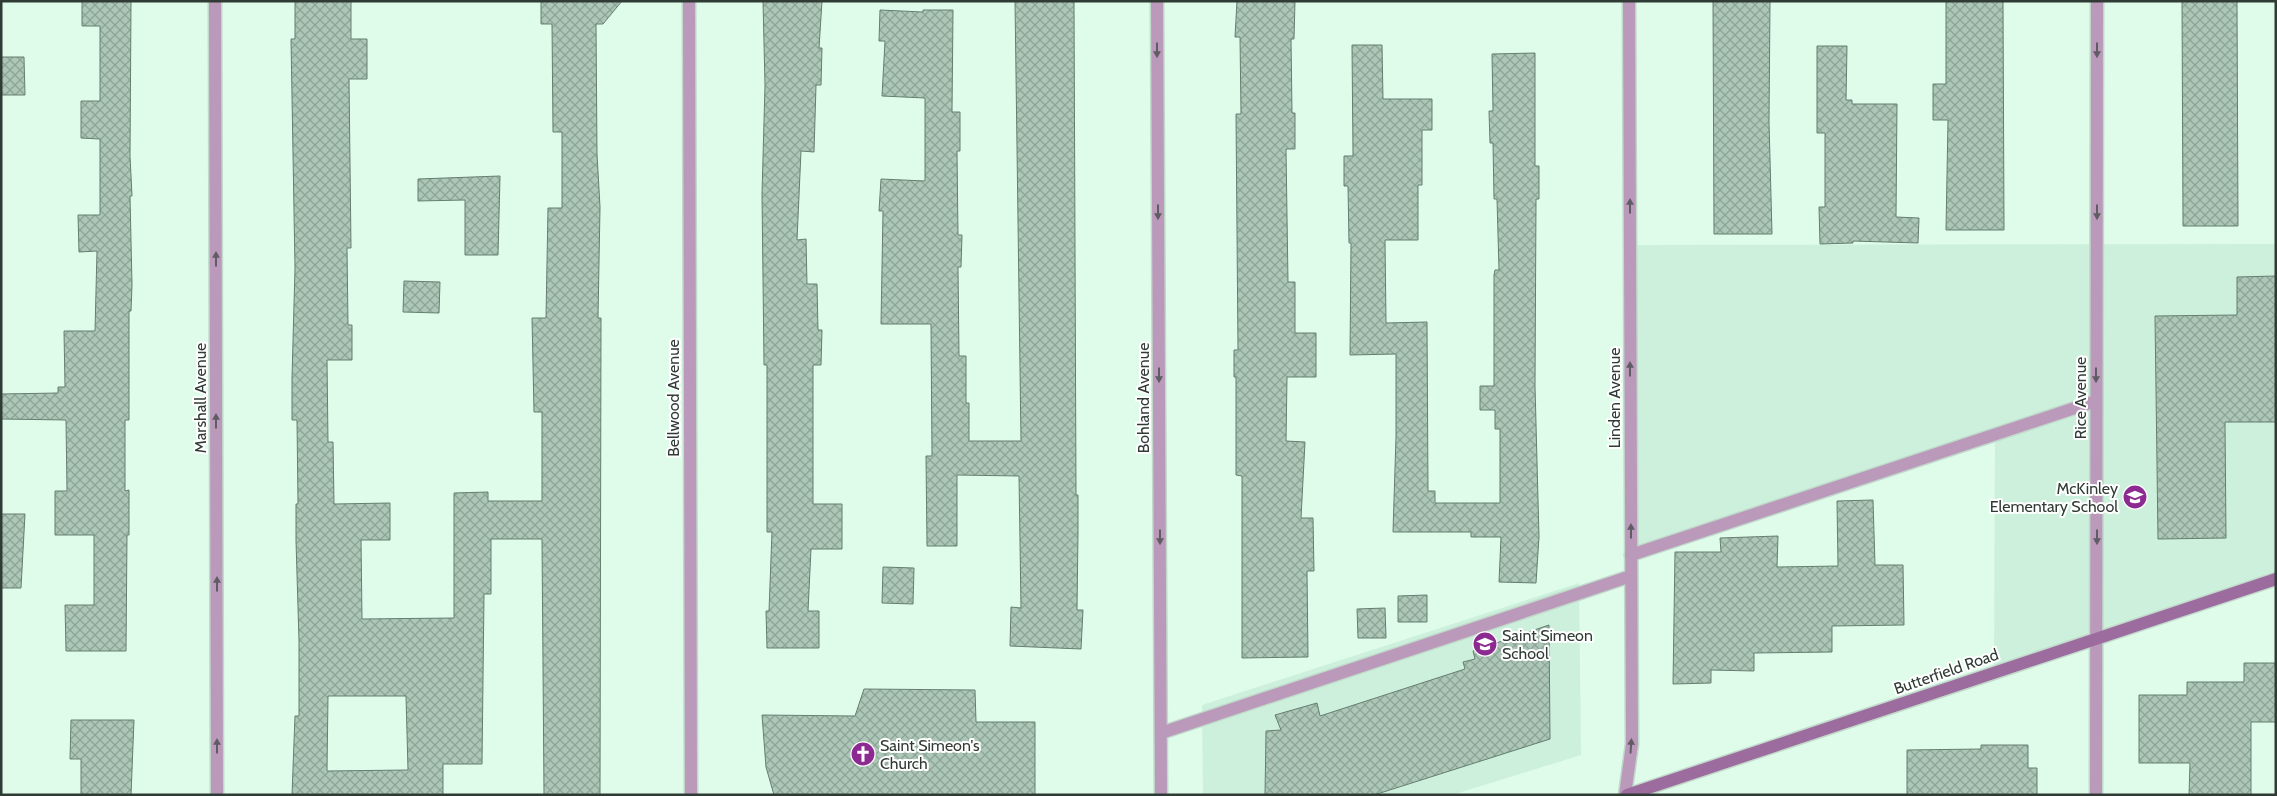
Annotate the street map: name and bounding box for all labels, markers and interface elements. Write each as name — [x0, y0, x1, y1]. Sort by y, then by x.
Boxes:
one-way arrow — [1153, 42, 1161, 58]
one-way arrow — [2093, 42, 2101, 58]
one-way arrow — [1626, 198, 1634, 214]
one-way arrow — [1154, 205, 1162, 221]
one-way arrow — [2093, 205, 2101, 221]
one-way arrow — [212, 250, 220, 266]
street label: Bellwood Avenue — [664, 339, 683, 457]
street label: Marshall Avenue — [191, 343, 210, 453]
street label: Bohland Avenue — [1134, 343, 1153, 453]
street label: Linden Avenue — [1605, 348, 1624, 448]
street label: Rice Avenue — [2071, 357, 2090, 439]
one-way arrow — [1626, 361, 1634, 377]
one-way arrow — [1155, 367, 1163, 383]
one-way arrow — [2092, 367, 2100, 383]
one-way arrow — [212, 413, 220, 429]
place label: McKinley Elementary School — [1990, 479, 2118, 516]
school or university icon: McKinley Elementary School — [2122, 484, 2148, 510]
one-way arrow — [1627, 523, 1635, 539]
one-way arrow — [1156, 530, 1164, 546]
one-way arrow — [2093, 530, 2101, 546]
one-way arrow — [213, 575, 221, 591]
place label: Saint Simeon School — [1502, 626, 1593, 663]
school or university icon: Saint Simeon School — [1472, 631, 1498, 657]
street label: Butterfield Road — [1891, 645, 2001, 698]
place label: Saint Simeon's Church — [880, 736, 980, 773]
one-way arrow — [213, 738, 221, 754]
one-way arrow — [1627, 738, 1635, 754]
church icon: Saint Simeon's Church — [850, 741, 876, 767]

